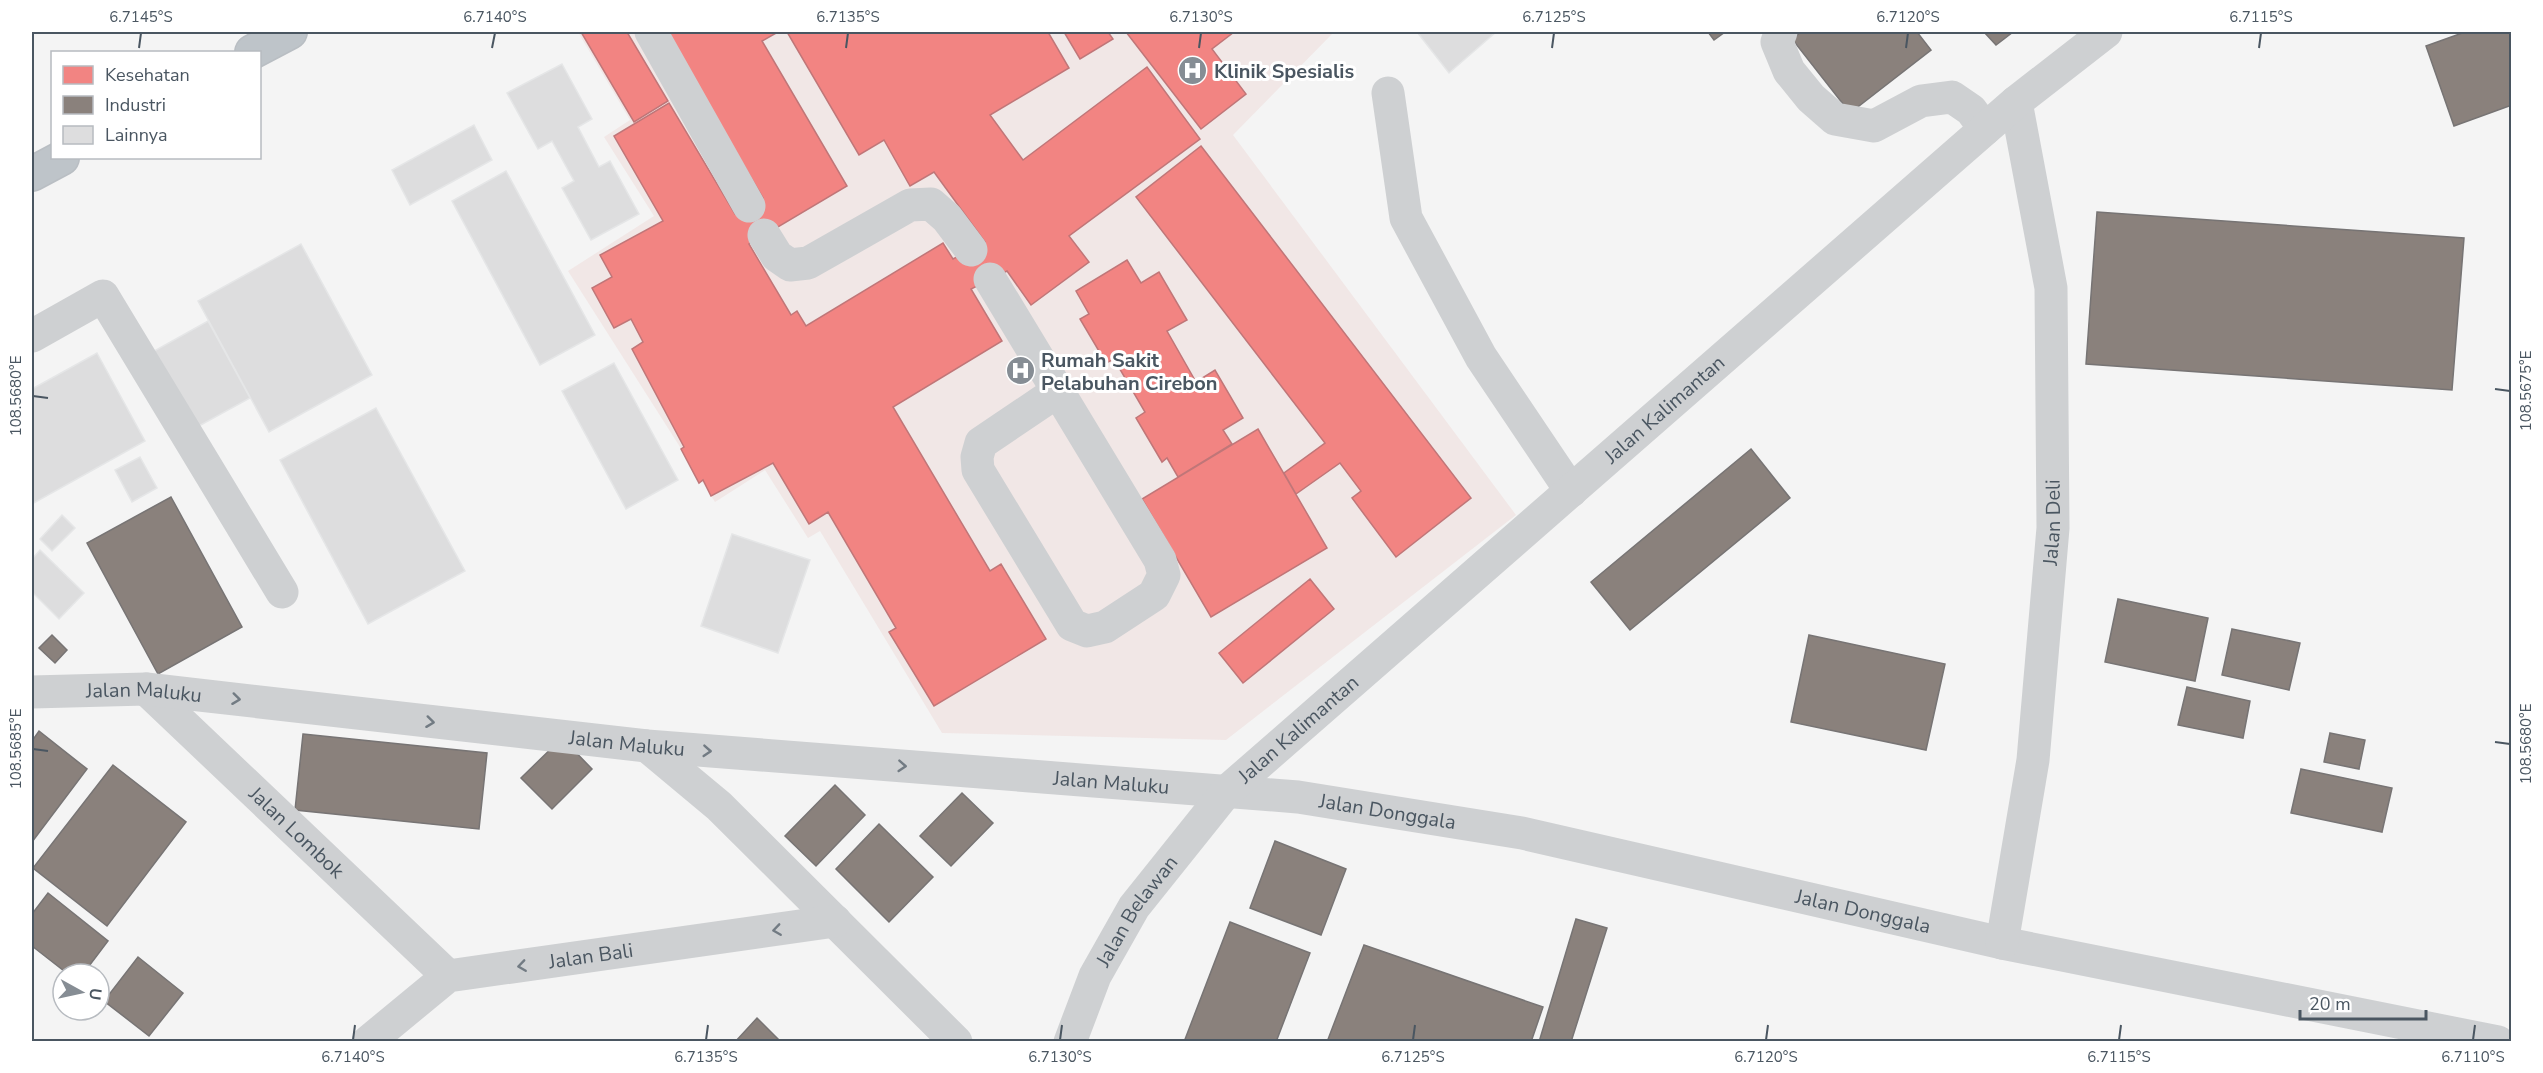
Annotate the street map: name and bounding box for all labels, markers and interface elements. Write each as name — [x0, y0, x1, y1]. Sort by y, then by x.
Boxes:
text: 6.7145°S — [109, 7, 173, 27]
text: 6.7140°S — [463, 7, 527, 27]
text: 6.7135°S — [816, 7, 880, 27]
text: 6.7130°S — [1169, 7, 1233, 27]
text: 6.7125°S — [1522, 7, 1586, 27]
text: 6.7120°S — [1876, 7, 1940, 27]
text: 6.7115°S — [2229, 7, 2293, 27]
legend — [51, 51, 261, 159]
hospital icon: Klinik Spesialis — [1177, 55, 1209, 87]
place label: Klinik Spesialis — [1214, 58, 1354, 85]
text: Kesehatan — [105, 63, 190, 87]
text: Industri — [105, 93, 166, 117]
text: Lainnya — [105, 123, 167, 147]
place label: Rumah Sakit Pelabuhan Cirebon — [1041, 347, 1217, 397]
street label: Jalan Kalimantan — [1597, 349, 1730, 470]
text: 108.5675°E — [2516, 351, 2536, 431]
hospital icon: Rumah Sakit Pelabuhan Cirebon — [1004, 355, 1036, 387]
text: 108.5680°E — [6, 356, 26, 436]
street label: Jalan Deli — [2036, 479, 2067, 568]
street label: Jalan Kalimantan — [1231, 669, 1364, 790]
street label: Jalan Maluku — [85, 675, 203, 709]
one-way arrow — [232, 692, 241, 705]
text: 108.5680°E — [2516, 704, 2536, 784]
text: 108.5685°E — [6, 709, 26, 789]
one-way arrow — [425, 715, 435, 727]
street label: Jalan Maluku — [567, 724, 686, 762]
one-way arrow — [703, 744, 712, 757]
one-way arrow — [897, 760, 906, 773]
street label: Jalan Maluku — [1051, 764, 1170, 800]
street label: Jalan Lombok — [243, 780, 351, 885]
street label: Jalan Donggala — [1316, 787, 1458, 836]
street label: Jalan Belawan — [1089, 849, 1184, 972]
street label: Jalan Donggala — [1792, 882, 1933, 940]
one-way arrow — [773, 923, 782, 935]
street label: Jalan Bali — [546, 936, 635, 975]
one-way arrow — [517, 959, 527, 971]
north arrow — [51, 962, 111, 1022]
scale bar — [2300, 983, 2426, 1021]
text: U — [83, 987, 107, 1001]
text: 20 m — [2309, 992, 2351, 1016]
text: 6.7140°S — [321, 1047, 385, 1067]
text: 6.7135°S — [674, 1047, 738, 1067]
text: 6.7130°S — [1028, 1047, 1092, 1067]
text: 6.7125°S — [1381, 1047, 1445, 1067]
text: 6.7120°S — [1734, 1047, 1798, 1067]
text: 6.7115°S — [2087, 1047, 2151, 1067]
text: 6.7110°S — [2441, 1047, 2505, 1067]

